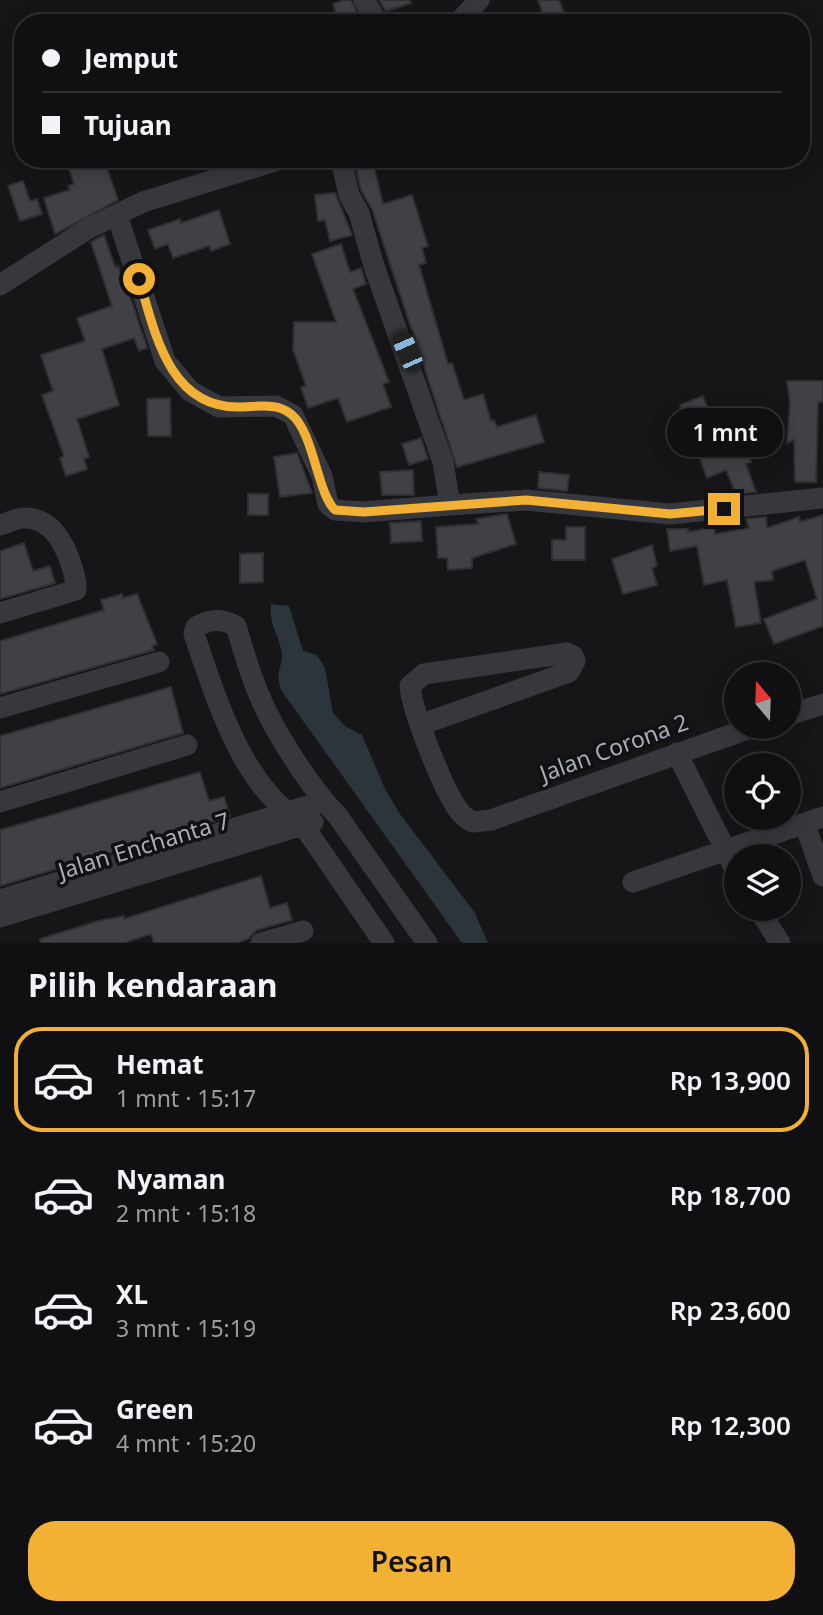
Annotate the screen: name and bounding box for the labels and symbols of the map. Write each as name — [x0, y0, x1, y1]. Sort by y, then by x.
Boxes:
route start — [123, 263, 155, 295]
car — [389, 328, 426, 374]
callout: 1 mnt — [666, 407, 782, 456]
route end — [708, 493, 740, 525]
north arrow — [724, 662, 802, 738]
street label: Jalan Corona 2 — [533, 705, 692, 789]
street label: Jalan Enchanta 7 — [52, 804, 233, 887]

